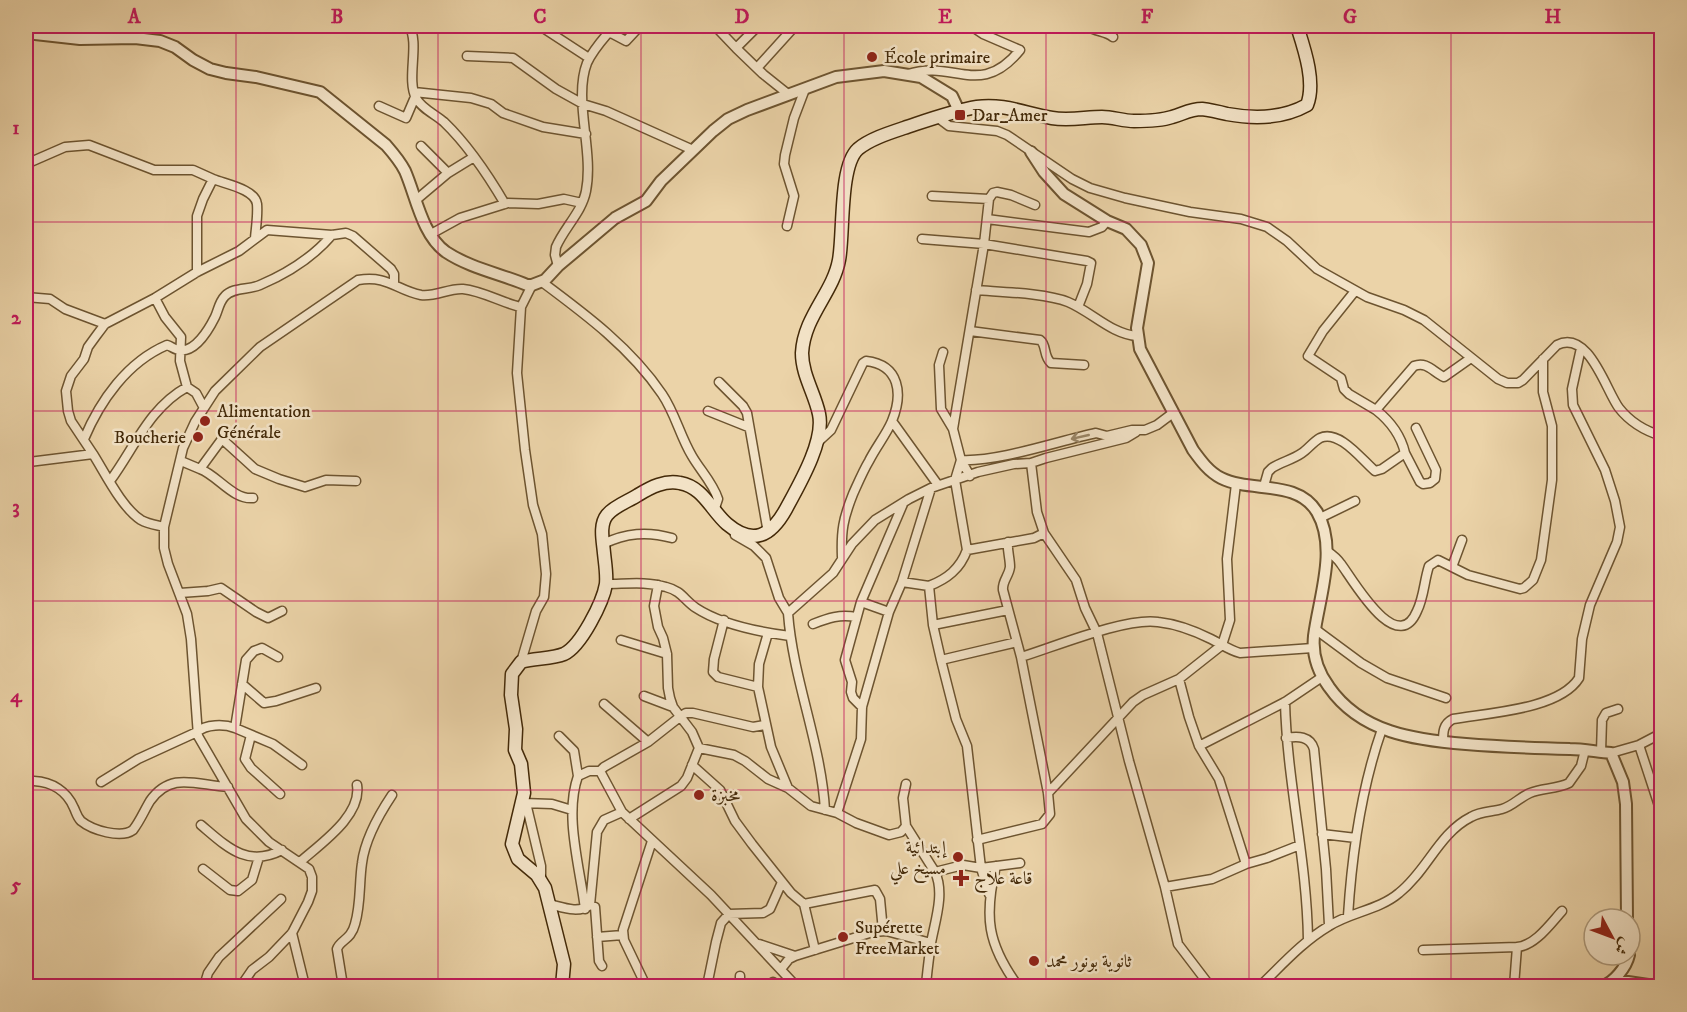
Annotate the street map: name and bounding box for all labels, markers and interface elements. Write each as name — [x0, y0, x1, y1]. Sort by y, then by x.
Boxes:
text: A — [127, 5, 142, 30]
text: B — [331, 5, 343, 30]
text: C — [533, 5, 547, 30]
text: D — [735, 5, 750, 30]
text: E — [938, 5, 952, 30]
text: F — [1141, 5, 1154, 30]
text: G — [1343, 5, 1357, 30]
text: H — [1545, 5, 1562, 30]
place label: École primaire — [884, 47, 990, 69]
marker: École primaire — [865, 50, 879, 64]
place label: Dar_Amer — [972, 105, 1048, 127]
marker: Dar_Amer — [953, 108, 967, 122]
text: 1 — [12, 116, 20, 141]
text: 2 — [11, 306, 22, 331]
place label: Alimentation Générale — [217, 401, 311, 444]
marker: Alimentation Générale — [198, 414, 212, 428]
place label: Boucherie — [114, 427, 186, 449]
marker: Boucherie — [191, 430, 205, 444]
one-way arrow — [1071, 431, 1090, 443]
text: 3 — [12, 495, 20, 520]
text: 4 — [10, 684, 23, 709]
place label: مخبزة — [711, 785, 740, 807]
marker: مخبزة — [692, 788, 706, 802]
place label: إبتدائية مسيخ علي — [890, 837, 947, 885]
marker: إبتدائية مسيخ علي — [951, 850, 965, 864]
place label: قاعة علاج — [974, 868, 1033, 894]
marker: قاعة علاج — [952, 869, 970, 887]
text: 5 — [10, 873, 21, 898]
north arrow — [1582, 907, 1642, 967]
place label: Supérette FreeMarket — [855, 917, 940, 960]
marker: Supérette FreeMarket — [836, 930, 850, 944]
text: ش — [1610, 934, 1635, 959]
place label: ثانوية بونور محمد — [1046, 951, 1132, 973]
marker: ثانوية بونور محمد — [1027, 954, 1041, 968]

